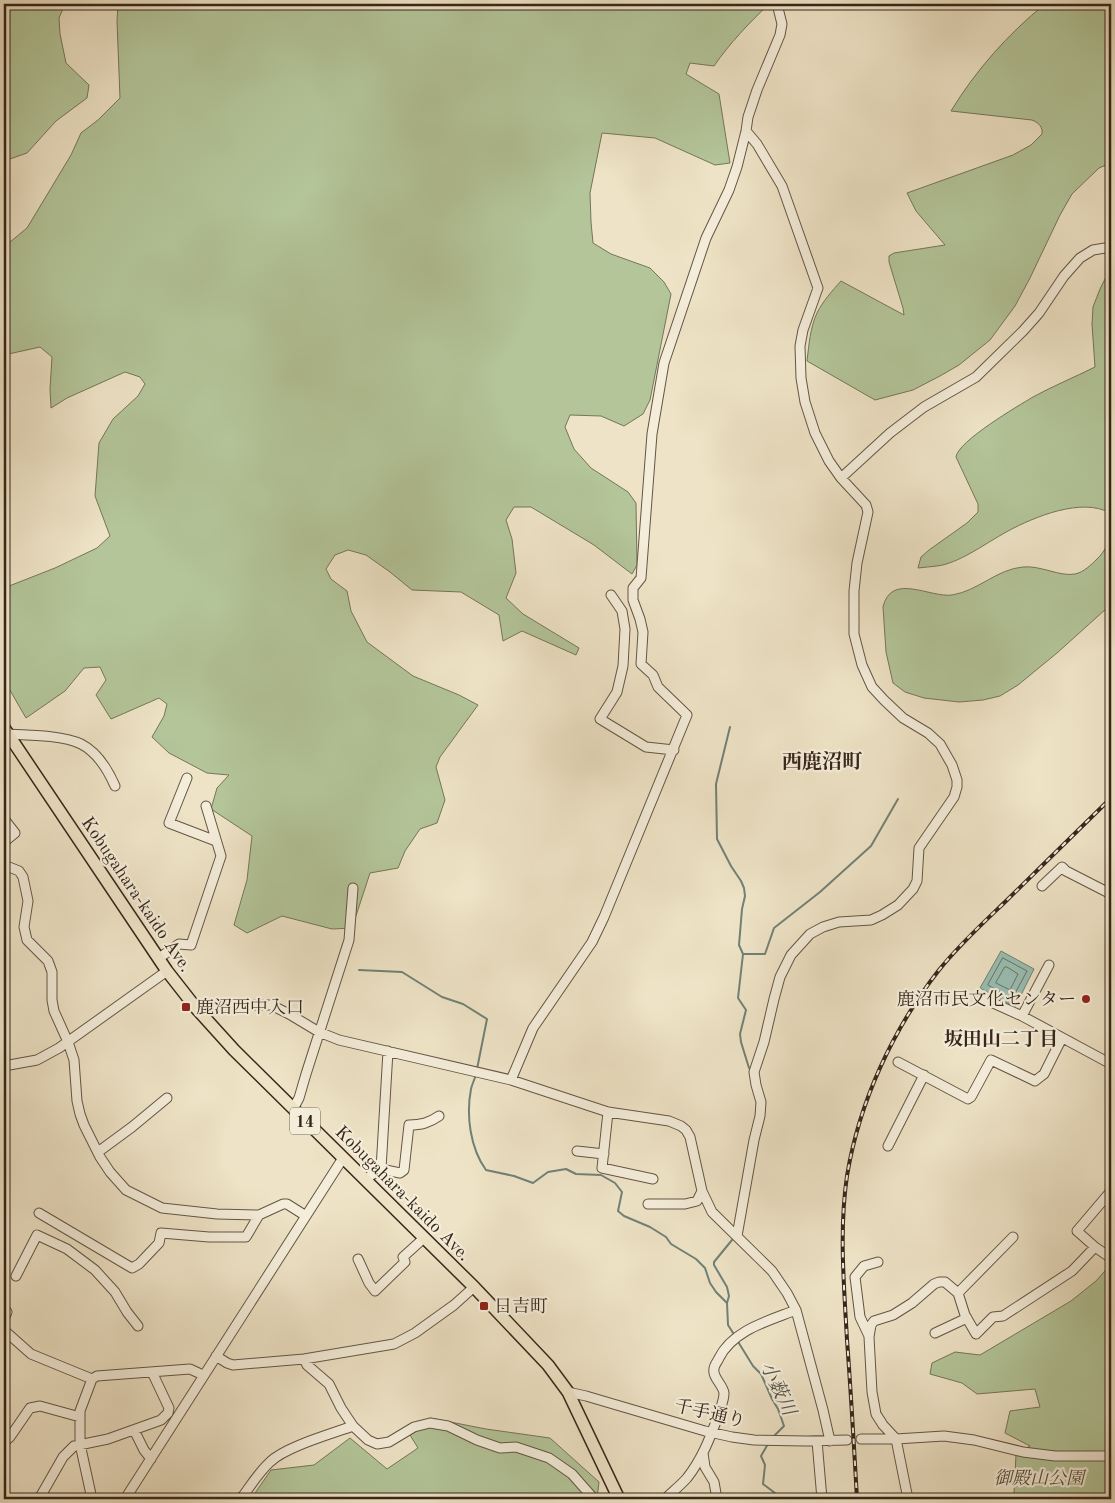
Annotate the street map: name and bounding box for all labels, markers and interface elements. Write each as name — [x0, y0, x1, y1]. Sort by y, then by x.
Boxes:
district label: 西鹿沼町 — [782, 750, 863, 773]
street label: Kobugahara-kaido Ave. — [78, 814, 195, 975]
place label: 鹿沼市民文化センター — [897, 989, 1076, 1009]
marker: 鹿沼市民文化センター — [1080, 993, 1092, 1005]
place label: 鹿沼西中入口 — [196, 997, 304, 1017]
marker: 鹿沼西中入口 — [180, 1001, 192, 1013]
district label: 坂田山二丁目 — [944, 1028, 1058, 1050]
road number: 14 — [290, 1108, 320, 1134]
street label: Kobugahara-kaido Ave. — [331, 1123, 473, 1265]
place label: 日吉町 — [494, 1296, 548, 1316]
marker: 日吉町 — [478, 1300, 490, 1312]
water label: 小薮川 — [756, 1358, 800, 1421]
street label: 千手通り — [673, 1395, 747, 1431]
park label: 御殿山公園 — [994, 1468, 1087, 1488]

